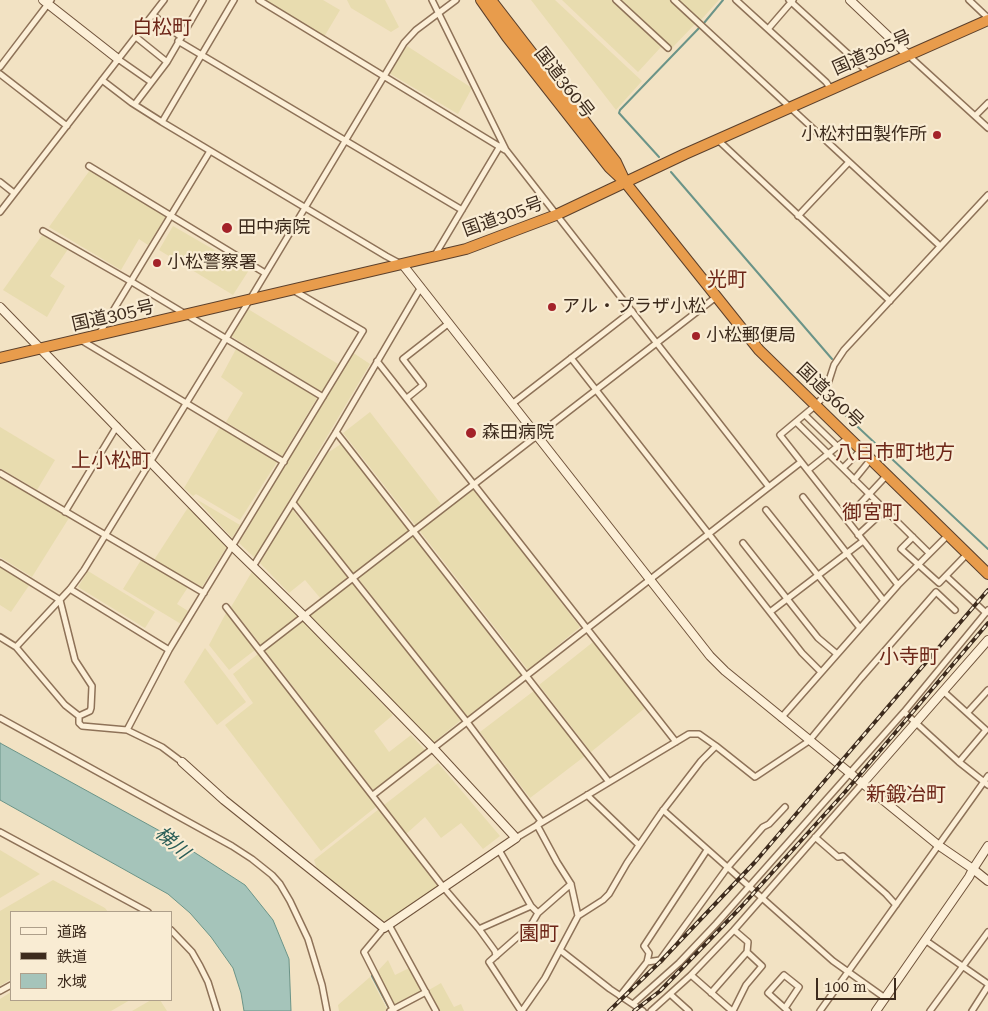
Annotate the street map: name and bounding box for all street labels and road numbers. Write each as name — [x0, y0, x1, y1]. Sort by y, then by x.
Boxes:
street label: 国道305号 — [829, 26, 915, 80]
street label: 国道360号 — [530, 43, 598, 123]
street label: 国道305号 — [460, 192, 546, 242]
street label: 国道305号 — [70, 296, 156, 336]
street label: 国道360号 — [792, 359, 868, 433]

